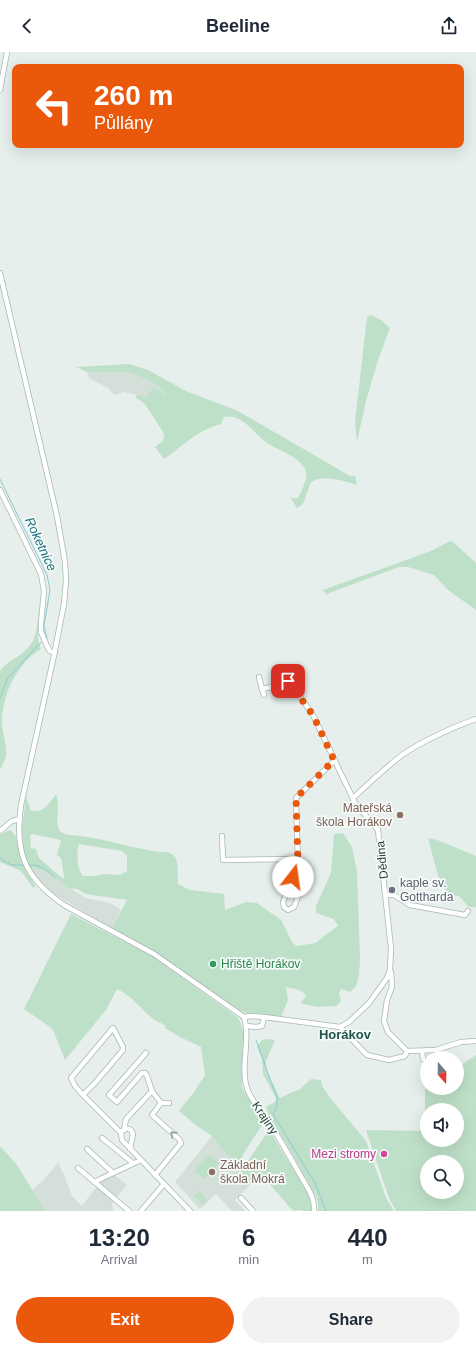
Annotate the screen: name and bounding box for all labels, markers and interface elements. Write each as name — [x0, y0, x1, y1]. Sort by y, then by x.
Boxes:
icon: back — [16, 15, 38, 37]
icon: share — [438, 15, 460, 37]
text: Beeline — [206, 16, 270, 36]
icon: left — [28, 80, 80, 132]
text: 260 m — [94, 80, 173, 111]
text: Půllány — [94, 113, 153, 133]
water label: Roketnice — [22, 515, 60, 573]
pin — [271, 664, 305, 698]
icon: arrive — [277, 670, 299, 692]
place label: Mateřská škola Horákov — [316, 801, 392, 829]
marker: Mateřská škola Horákov — [395, 810, 405, 820]
street label: Dědina — [373, 840, 391, 880]
position arrow — [272, 856, 314, 898]
place label: kaple sv. Gottharda — [400, 876, 454, 904]
marker: kaple sv. Gottharda — [387, 885, 397, 895]
place label: Hřiště Horákov — [221, 957, 300, 971]
marker: Hřiště Horákov — [208, 959, 218, 969]
district label: Horákov — [319, 1027, 372, 1042]
north arrow — [420, 1051, 464, 1095]
map controls — [420, 1051, 464, 1199]
street label: Krajiny — [249, 1099, 281, 1137]
button: sound — [420, 1103, 464, 1147]
one-way arrow — [170, 1131, 177, 1138]
place label: Mezi stromy — [311, 1147, 376, 1161]
marker: Mezi stromy — [379, 1149, 389, 1159]
button: search — [420, 1155, 464, 1199]
place label: Základní škola Mokrá — [220, 1158, 285, 1186]
marker: Základní škola Mokrá — [207, 1167, 217, 1177]
text: 13:20 — [88, 1224, 150, 1251]
text: 6 — [242, 1224, 255, 1251]
text: 440 — [348, 1224, 388, 1251]
text: Arrival — [101, 1252, 138, 1267]
text: min — [238, 1252, 259, 1267]
text: m — [362, 1252, 373, 1267]
button: Exit — [16, 1297, 234, 1343]
button: Share — [242, 1297, 460, 1343]

